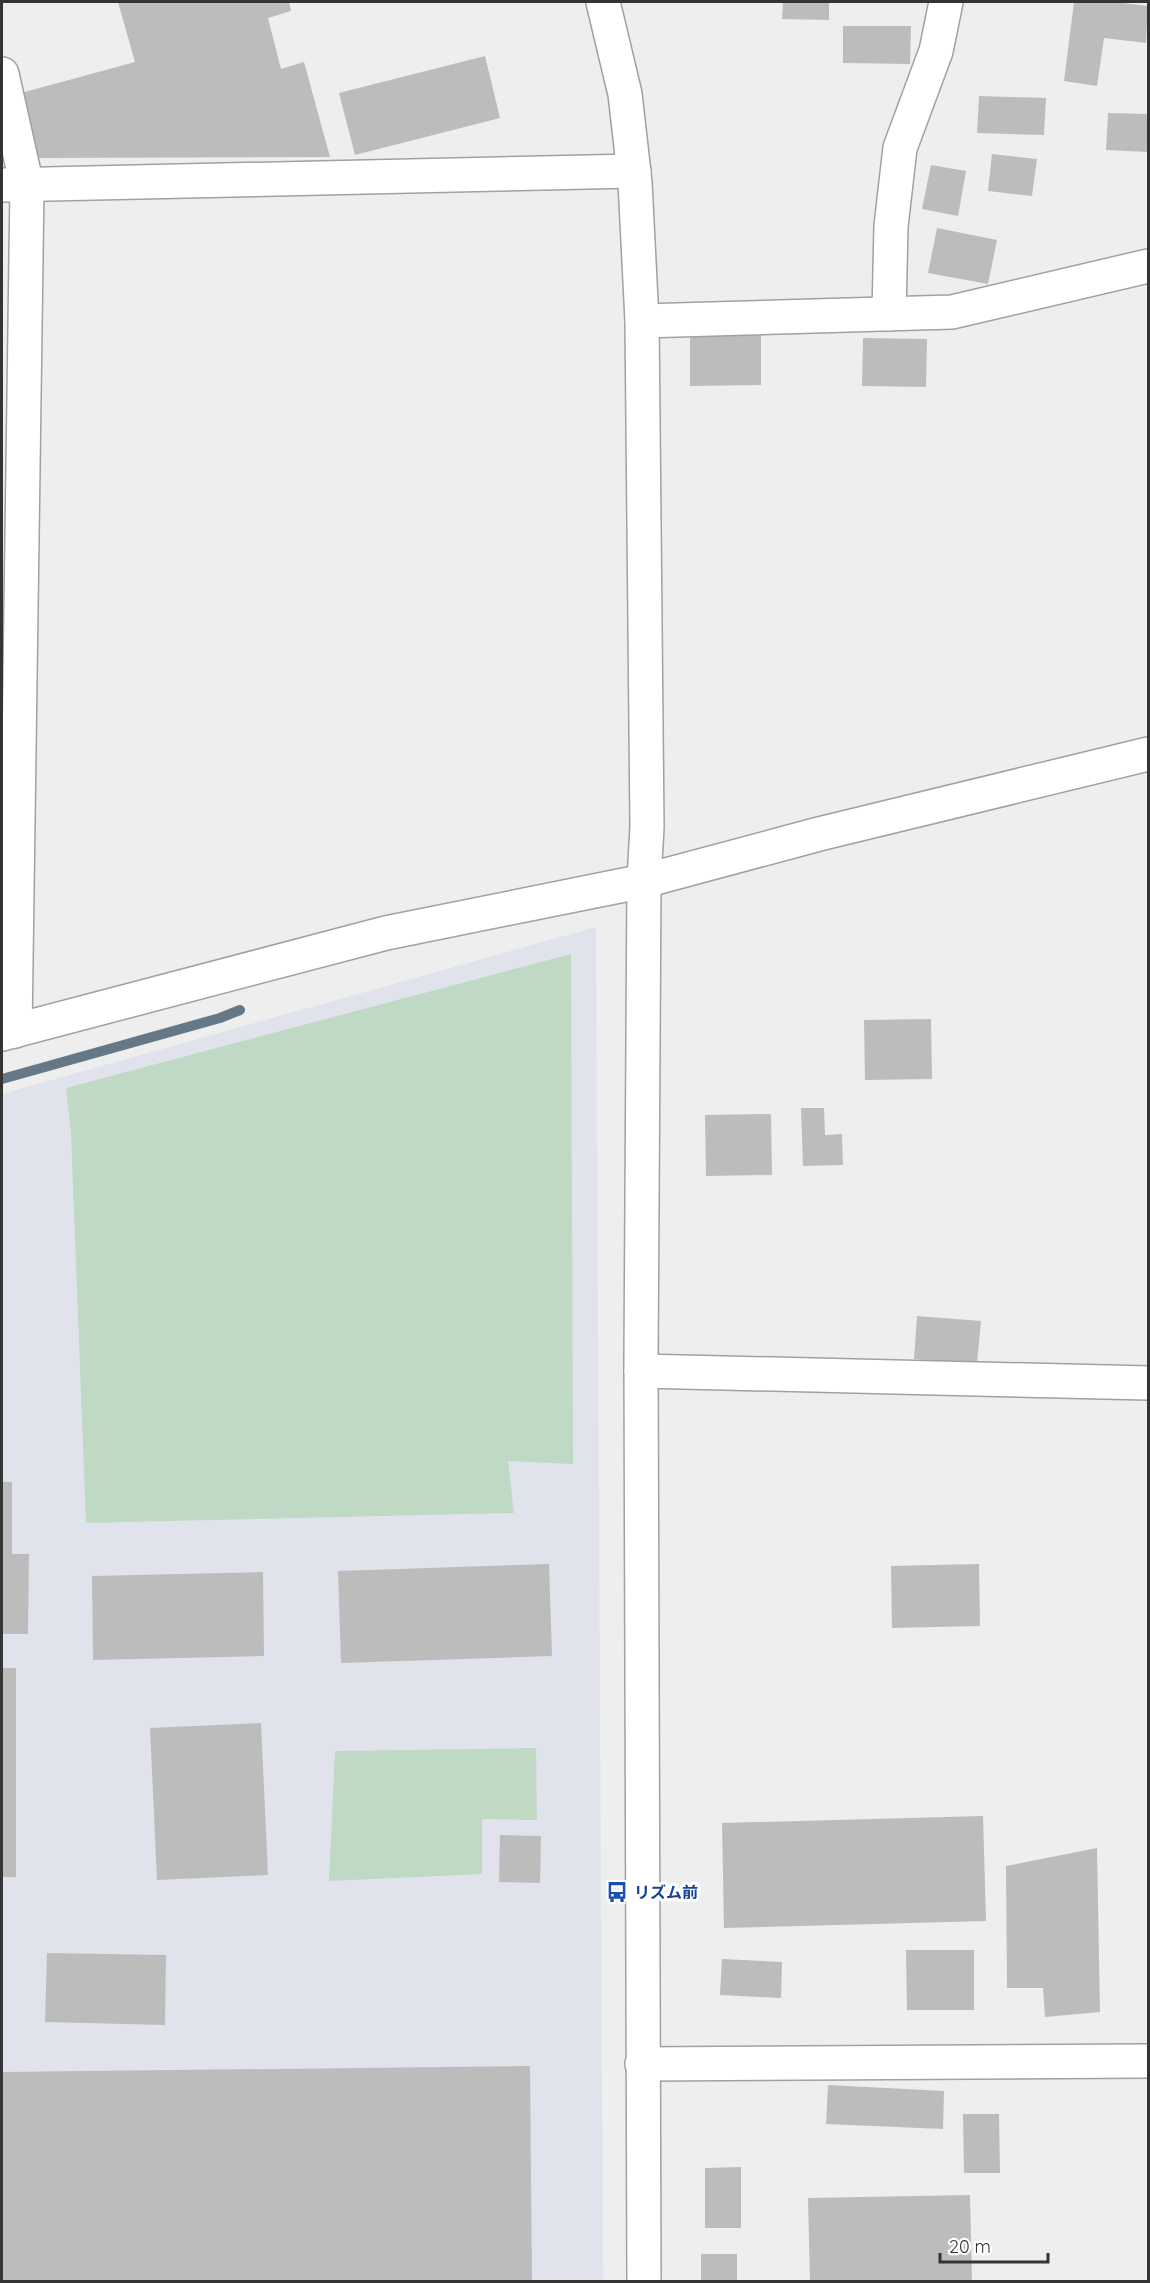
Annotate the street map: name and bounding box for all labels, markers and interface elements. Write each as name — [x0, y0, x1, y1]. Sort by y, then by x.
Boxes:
bus stop icon: リズム前 — [605, 1880, 629, 1904]
place label: リズム前 — [634, 1882, 698, 1902]
scale bar — [940, 2226, 1048, 2264]
text: 20 m — [949, 2235, 991, 2258]

